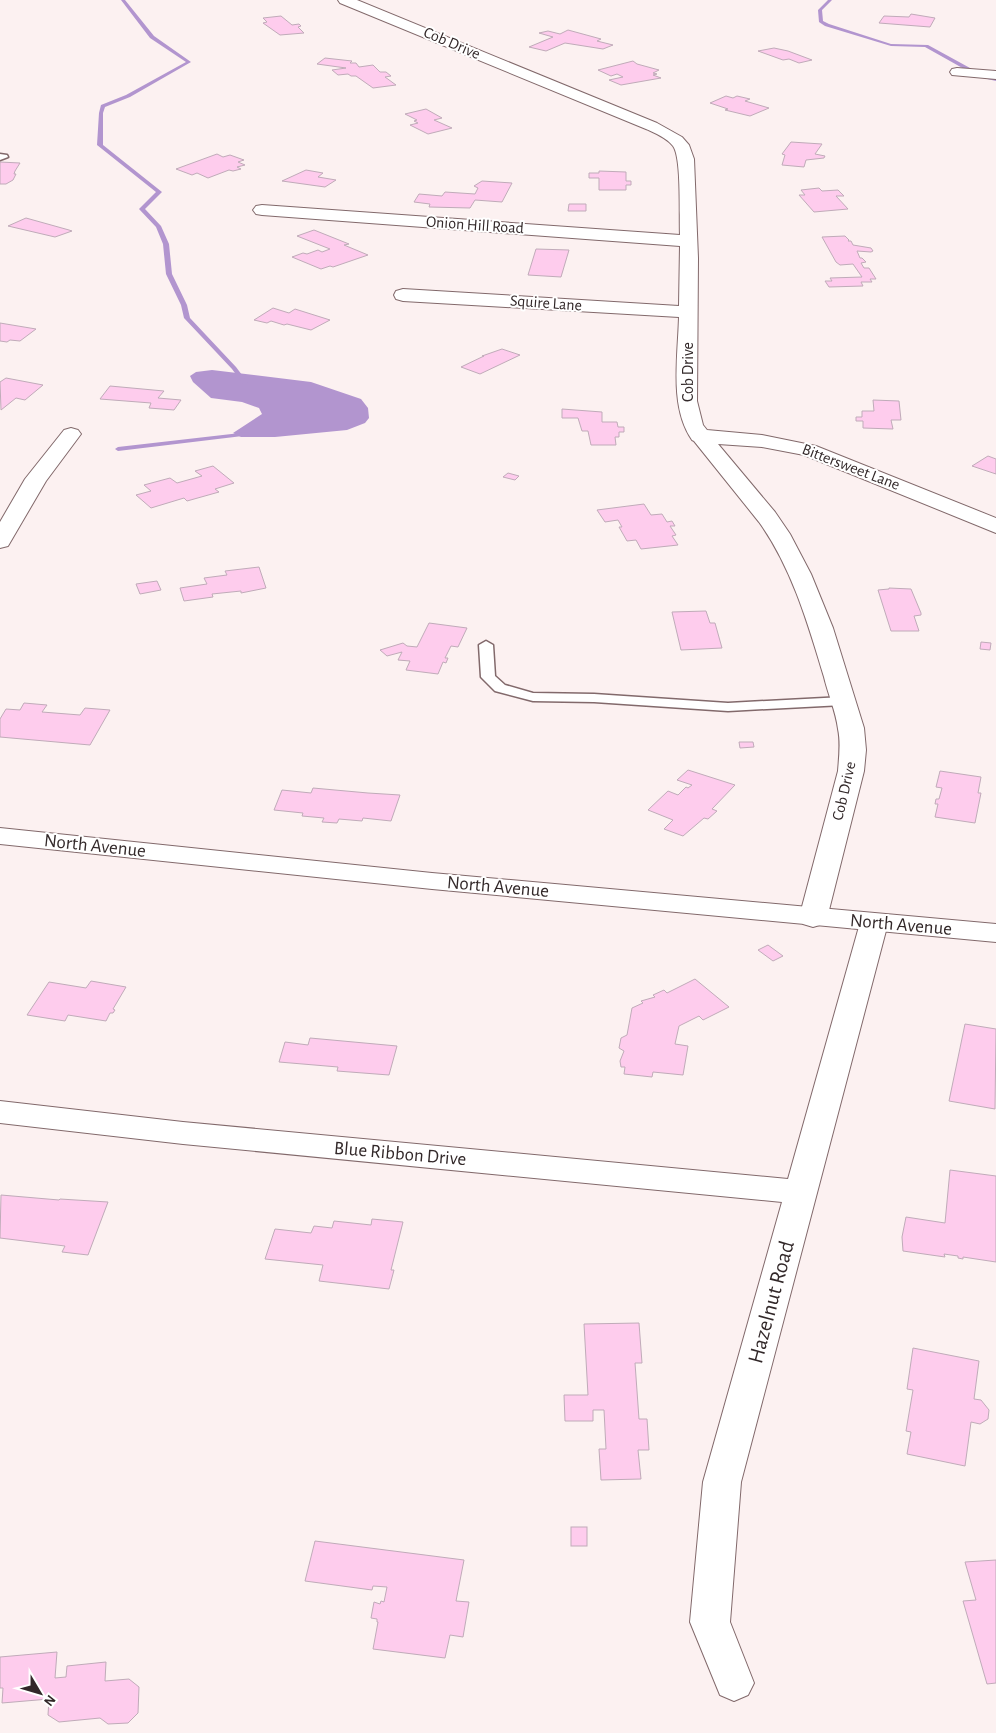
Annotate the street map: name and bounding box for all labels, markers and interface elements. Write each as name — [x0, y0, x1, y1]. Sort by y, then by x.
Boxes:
street label: Cob Drive — [421, 24, 483, 62]
street label: Onion Hill Road — [426, 214, 524, 236]
street label: Squire Lane — [509, 293, 583, 313]
street label: Cob Drive — [680, 342, 696, 402]
street label: Bittersweet Lane — [800, 441, 902, 493]
street label: Cob Drive — [829, 760, 859, 822]
street label: North Avenue — [43, 831, 147, 861]
street label: North Avenue — [446, 873, 550, 901]
street label: North Avenue — [849, 911, 953, 939]
street label: Blue Ribbon Drive — [333, 1139, 467, 1169]
street label: Hazelnut Road — [744, 1238, 798, 1366]
north arrow — [15, 1668, 65, 1718]
text: N — [41, 1692, 58, 1709]

